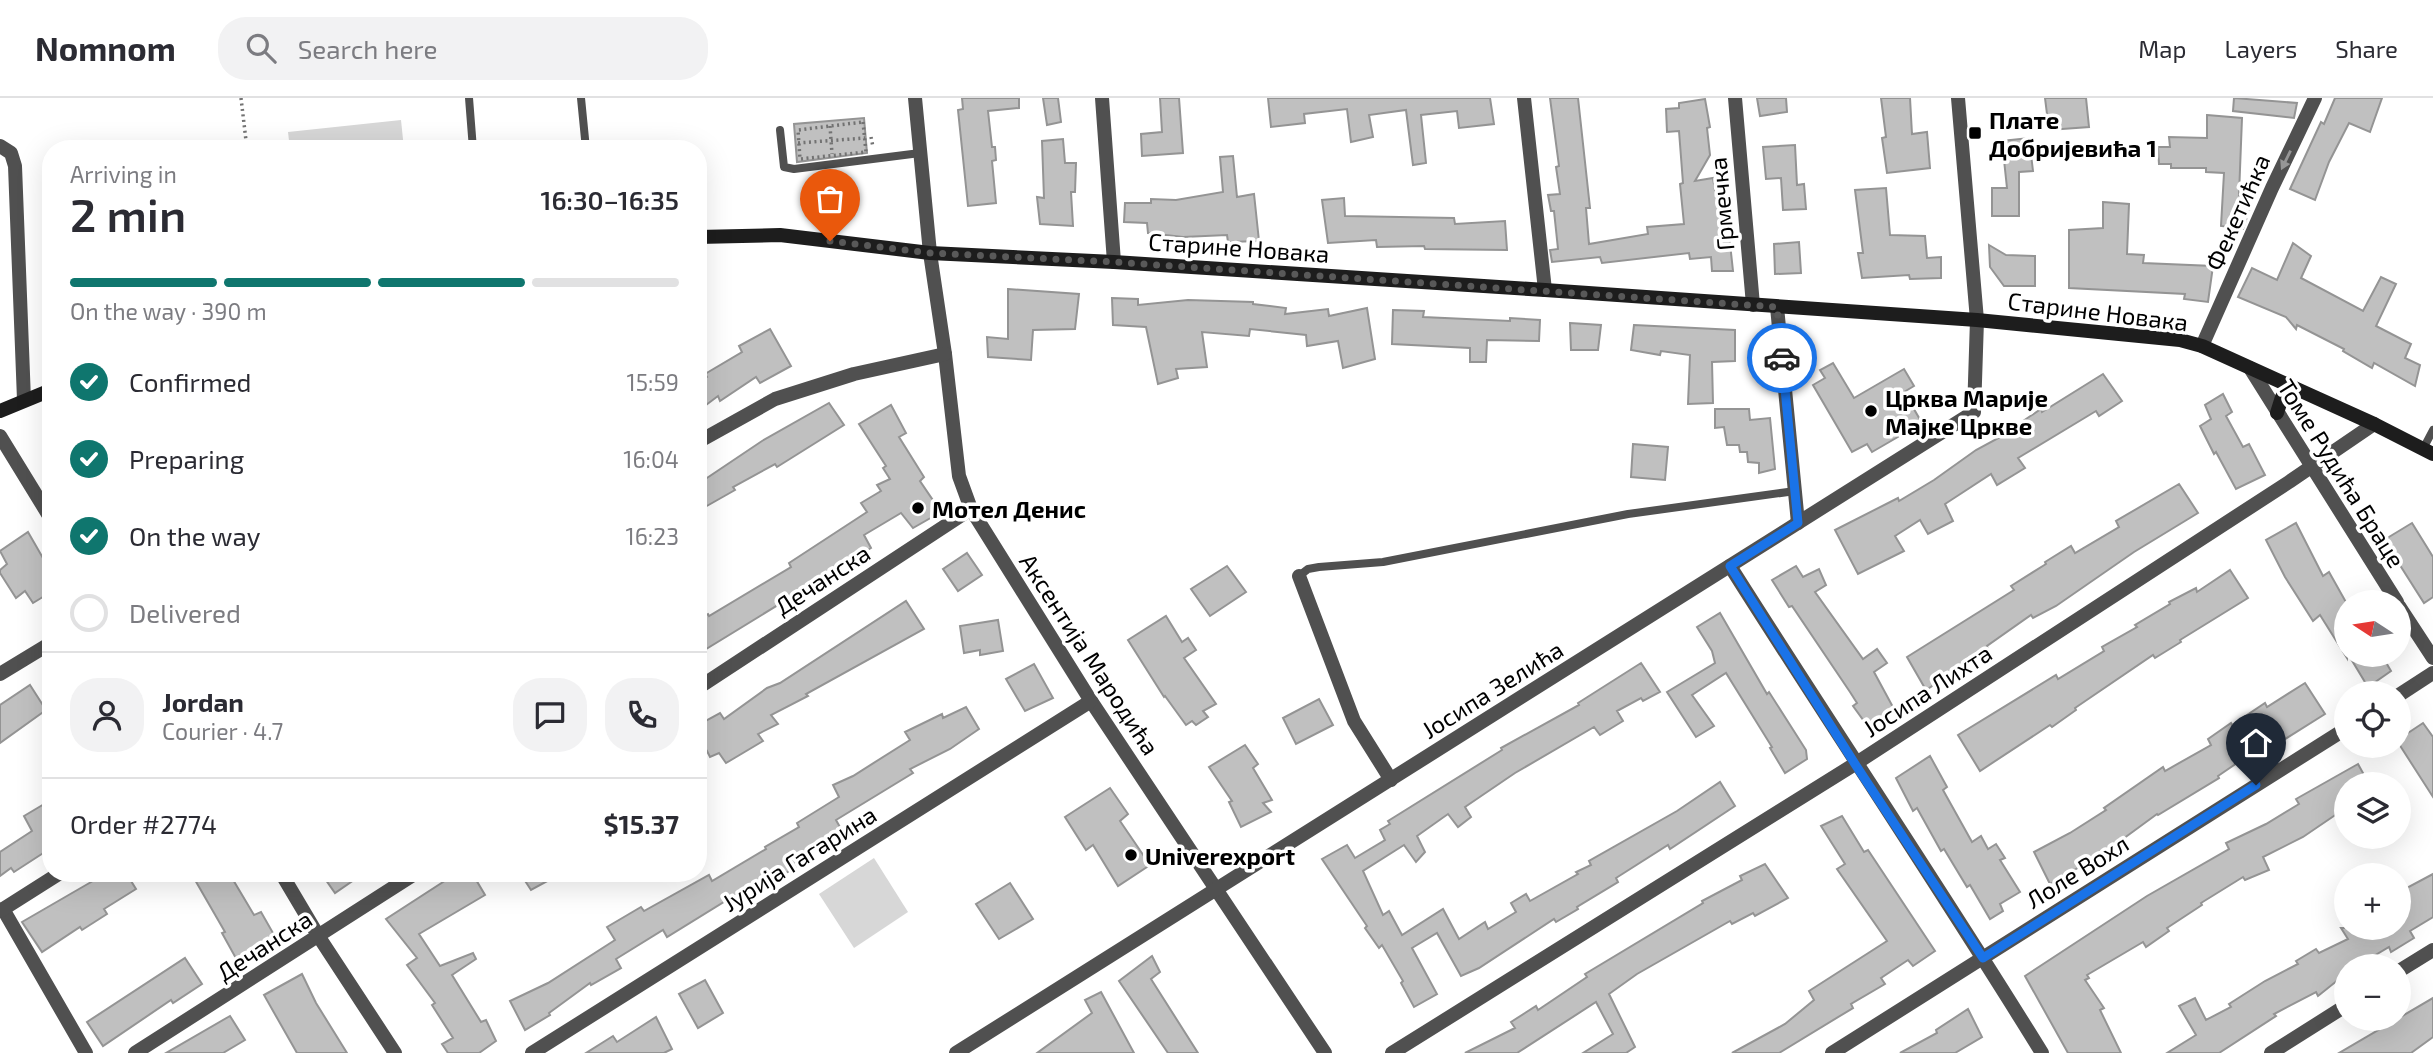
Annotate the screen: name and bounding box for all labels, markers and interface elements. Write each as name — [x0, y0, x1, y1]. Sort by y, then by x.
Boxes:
search box — [218, 17, 708, 80]
text: Nomnom — [35, 28, 176, 68]
icon: search — [242, 29, 280, 67]
text: Search here — [298, 33, 437, 64]
text: Map — [2138, 34, 2186, 63]
text: Layers — [2224, 34, 2297, 63]
text: Share — [2335, 34, 2398, 63]
place label: Плате Добријевића 1 — [1989, 105, 2157, 162]
marker: Плате Добријевића 1 — [1967, 125, 1983, 141]
street label: Фекетићка — [2199, 149, 2275, 275]
one-way arrow — [2280, 150, 2292, 170]
street label: Грмечка — [1702, 156, 1740, 252]
text: Arriving in — [70, 160, 177, 188]
pin — [800, 169, 860, 241]
icon: bag — [811, 180, 849, 218]
text: 16:30–16:35 — [541, 184, 679, 215]
text: 2 min — [70, 186, 186, 241]
street label: Старине Новака — [1147, 226, 1331, 268]
street label: Старине Новака — [2006, 286, 2190, 336]
text: On the way · 390 m — [70, 297, 267, 325]
courier — [1747, 323, 1817, 393]
icon: car — [1763, 339, 1801, 377]
icon: check — [70, 363, 108, 401]
text: Confirmed — [129, 366, 252, 397]
text: 15:59 — [627, 368, 679, 396]
street label: Томе Рудића Браце — [2271, 373, 2412, 573]
place label: Црква Марије Мајке Цркве — [1885, 383, 2048, 440]
marker: Црква Марије Мајке Цркве — [1863, 403, 1879, 419]
icon: check — [70, 440, 108, 478]
text: Preparing — [129, 443, 244, 474]
text: 16:04 — [623, 445, 679, 473]
place label: Мотел Денис — [932, 494, 1086, 523]
marker: Мотел Денис — [910, 500, 926, 516]
icon: check — [70, 517, 108, 555]
text: On the way — [129, 520, 260, 551]
text: 16:23 — [626, 522, 679, 550]
street label: Дечанска — [769, 538, 875, 620]
street label: Аксентија Мародића — [1014, 548, 1166, 760]
north arrow — [2334, 590, 2412, 667]
map controls — [2334, 590, 2411, 1031]
text: Delivered — [129, 597, 241, 628]
street label: Јосипа Зелића — [1416, 634, 1568, 744]
street label: Јосипа Лихта — [1857, 638, 1997, 742]
button: person — [70, 678, 144, 752]
button: chat — [513, 678, 587, 752]
button: phone — [605, 678, 679, 752]
button: locate — [2334, 681, 2411, 758]
text: Jordan — [162, 686, 244, 717]
pin — [2226, 713, 2286, 785]
text: Courier · 4.7 — [162, 717, 283, 745]
icon: home — [2237, 724, 2275, 762]
button: layers — [2334, 772, 2411, 849]
street label: Јурија Гагарина — [717, 799, 882, 918]
text: Order #2774 — [70, 808, 217, 839]
text: $15.37 — [604, 808, 679, 839]
street label: Лоле Вохл — [2020, 828, 2134, 914]
place label: Univerexport — [1145, 841, 1295, 870]
marker: Univerexport — [1123, 847, 1139, 863]
button: + — [2334, 863, 2411, 940]
street label: Дечанска — [211, 904, 317, 986]
button: − — [2334, 954, 2411, 1031]

